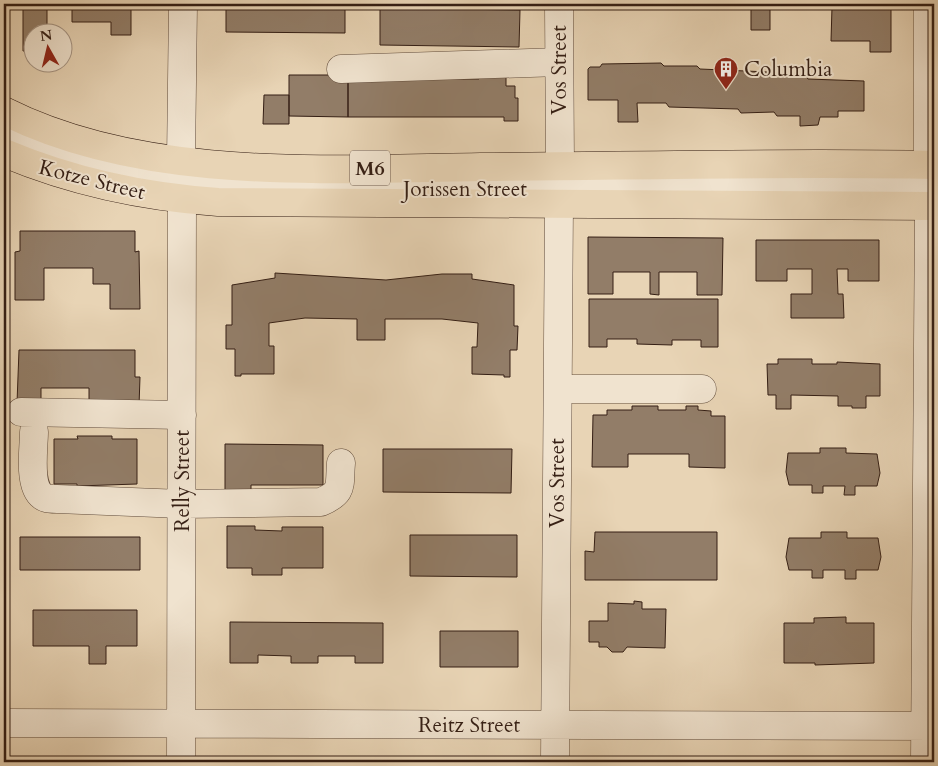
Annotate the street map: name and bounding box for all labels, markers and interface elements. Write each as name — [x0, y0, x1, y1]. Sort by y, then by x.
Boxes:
north arrow — [22, 22, 72, 72]
text: N — [39, 25, 54, 46]
street label: Vos Street — [545, 25, 574, 115]
place label: Columbia — [744, 55, 832, 84]
building icon: Columbia — [713, 56, 739, 90]
road number: M6 — [350, 150, 390, 186]
street label: Kotze Street — [36, 153, 149, 207]
street label: Jorissen Street — [400, 175, 527, 204]
street label: Relly Street — [168, 430, 197, 532]
street label: Vos Street — [543, 438, 572, 528]
street label: Reitz Street — [418, 711, 520, 740]

